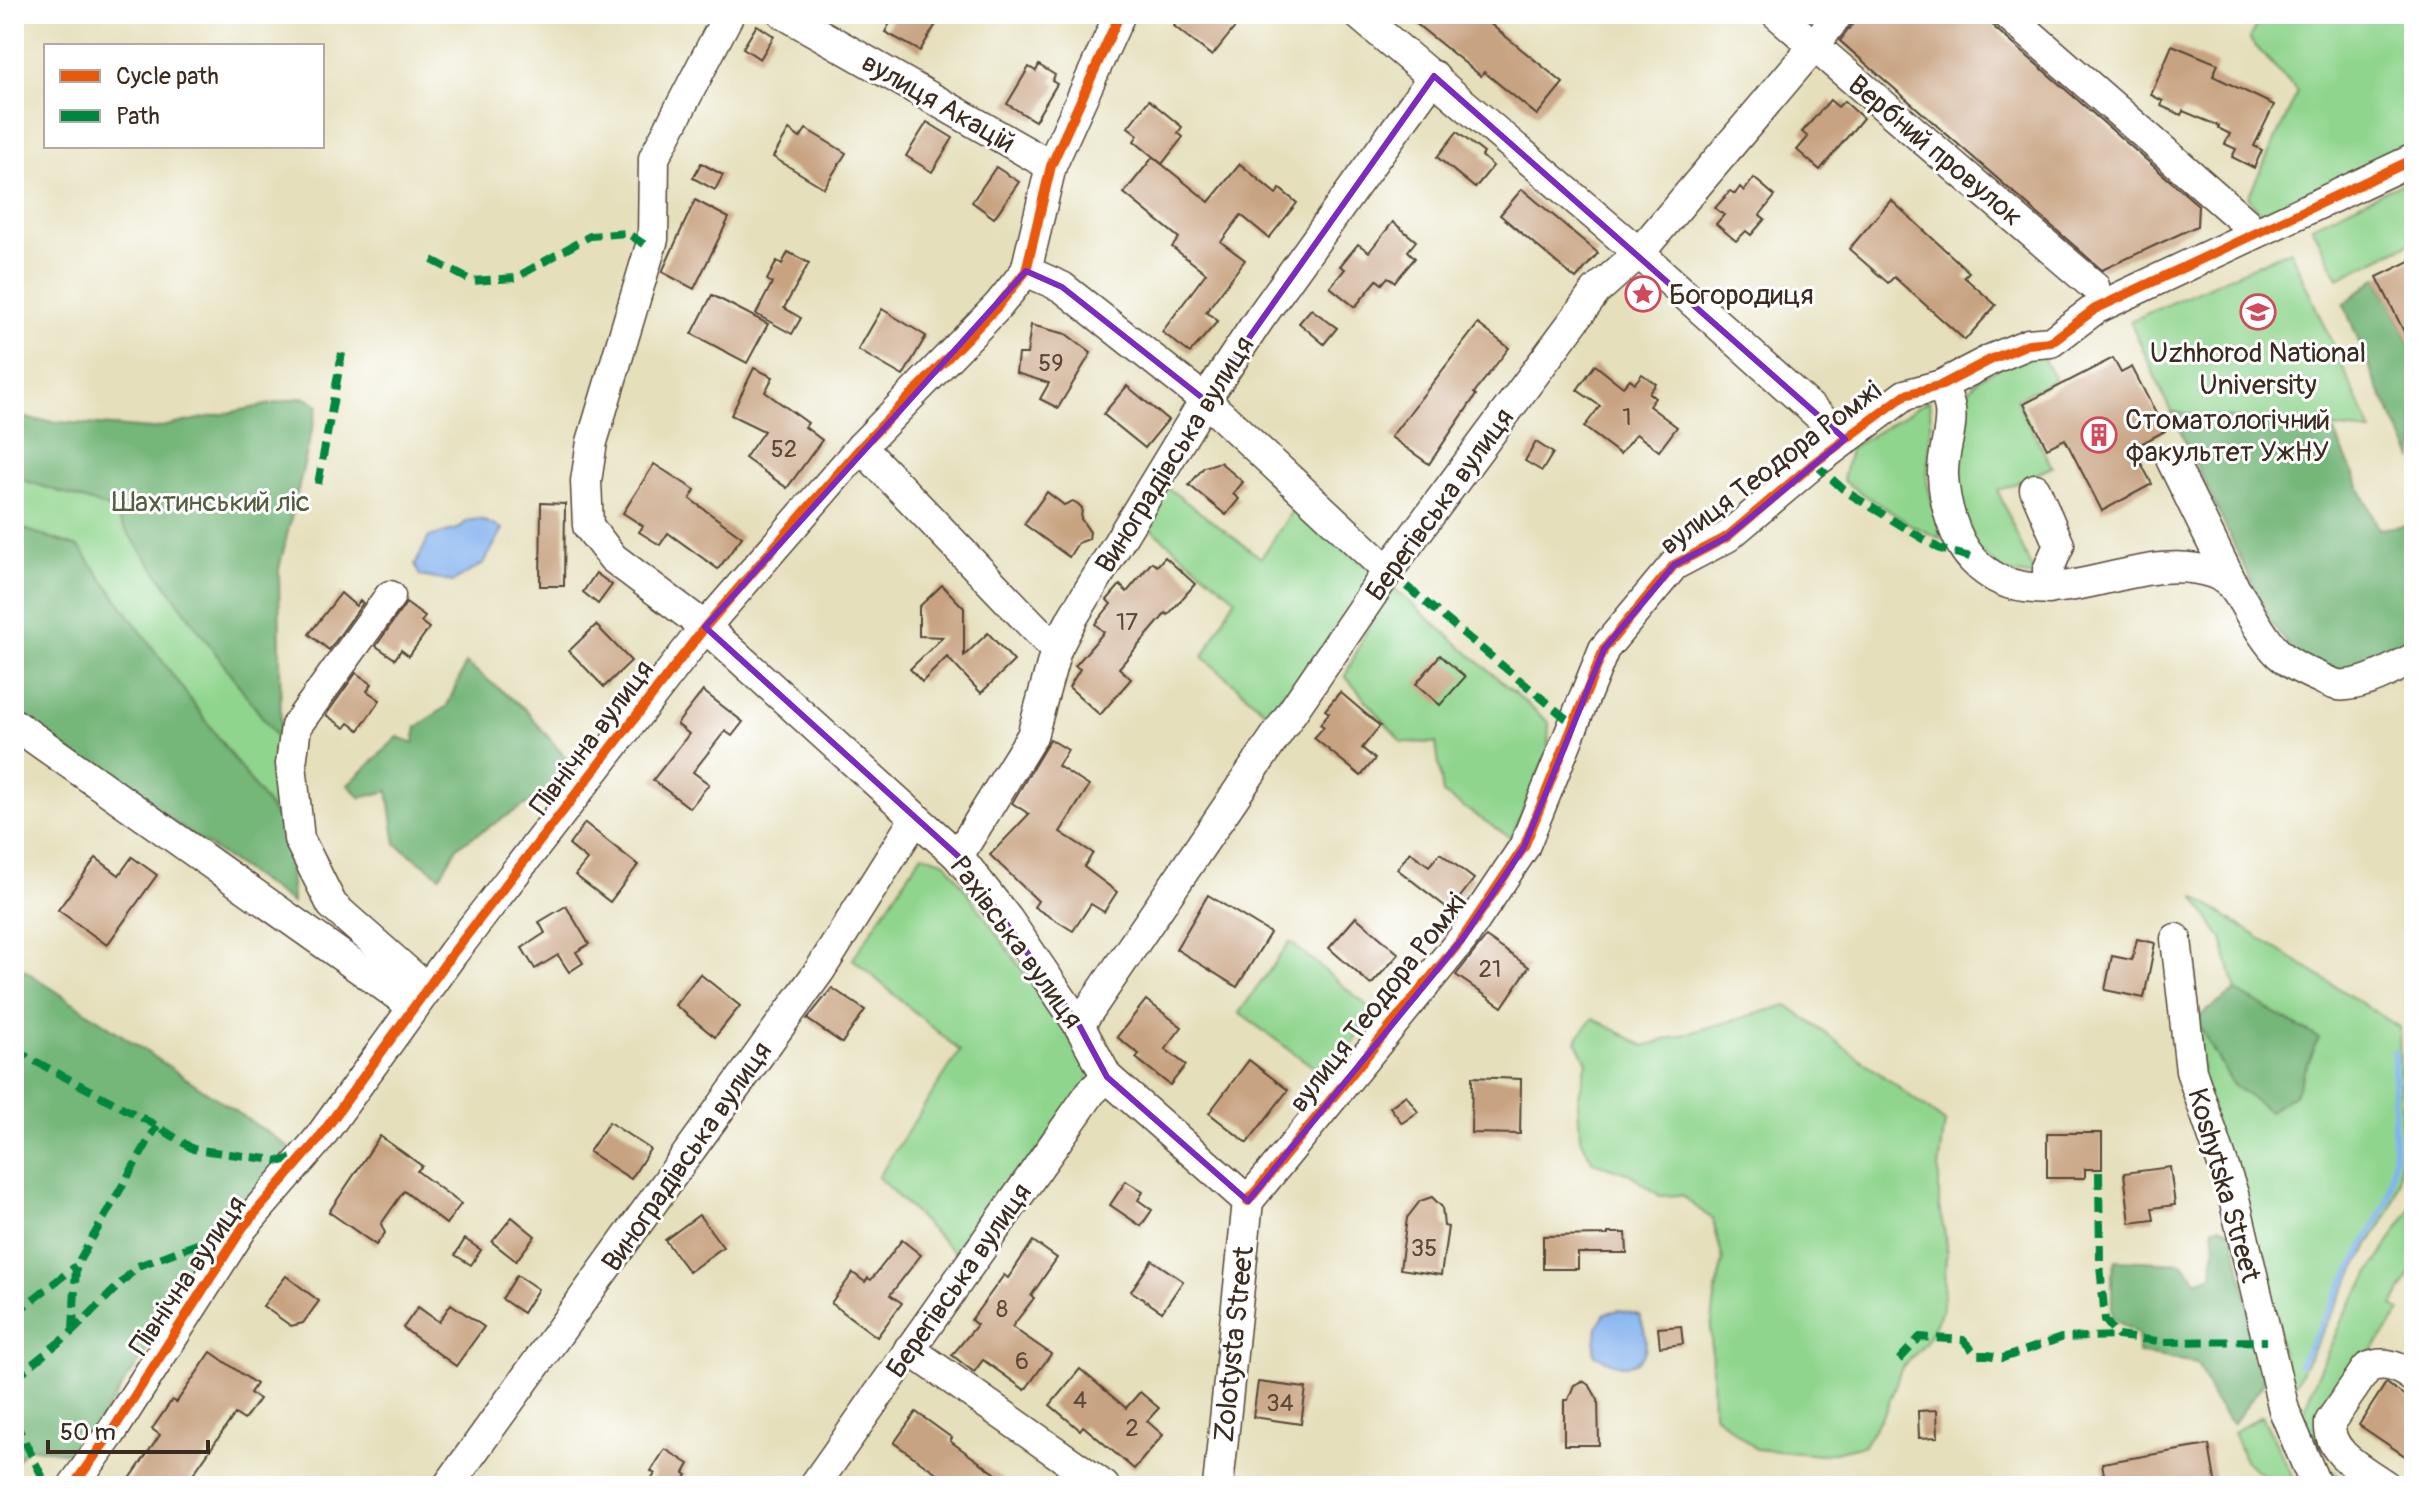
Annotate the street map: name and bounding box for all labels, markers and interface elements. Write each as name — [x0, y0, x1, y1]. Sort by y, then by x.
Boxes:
legend — [44, 44, 324, 148]
street label: вулиця Акацій — [855, 45, 1021, 161]
text: Cycle path — [116, 62, 219, 91]
street label: Вербний провулок — [1841, 68, 2030, 234]
text: Path — [116, 102, 160, 131]
place icon: Богородиця — [1624, 275, 1662, 313]
place label: Богородиця — [1669, 278, 1814, 313]
school or university icon: Uzhhorod National University — [2239, 293, 2277, 331]
street label: Виноградівська вулиця — [1088, 330, 1262, 580]
place label: Uzhhorod National University — [2150, 336, 2366, 403]
house number: 59 — [1038, 349, 1064, 378]
street label: вулиця Теодора Ромжі — [1653, 373, 1889, 563]
street label: Берегівська вулиця — [1358, 401, 1522, 608]
house number: 1 — [1622, 403, 1632, 432]
place label: Стоматологічний факультет УжНУ — [2125, 403, 2330, 470]
building icon: Стоматологічний факультет УжНУ — [2080, 416, 2118, 454]
house number: 52 — [771, 435, 797, 464]
park label: Шахтинський ліс — [112, 485, 310, 520]
house number: 17 — [1116, 608, 1138, 637]
street label: Північна вулиця — [522, 653, 662, 822]
street label: Рахівська вулиця — [942, 850, 1090, 1036]
street label: вулиця Теодора Ромжі — [1282, 886, 1475, 1120]
house number: 21 — [1479, 955, 1501, 984]
street label: Виноградівська вулиця — [595, 1035, 780, 1279]
street label: Koshytska Street — [2179, 1084, 2268, 1287]
street label: Берегівська вулиця — [879, 1177, 1040, 1385]
street label: Північна вулиця — [122, 1189, 255, 1362]
house number: 35 — [1411, 1234, 1437, 1263]
street label: Zolotysta Street — [1207, 1244, 1262, 1444]
house number: 8 — [996, 1295, 1008, 1324]
house number: 6 — [1015, 1347, 1029, 1376]
house number: 4 — [1073, 1386, 1087, 1415]
house number: 34 — [1266, 1389, 1294, 1418]
scale bar — [48, 1404, 208, 1454]
house number: 2 — [1125, 1414, 1139, 1443]
text: 50 m — [60, 1418, 116, 1447]

